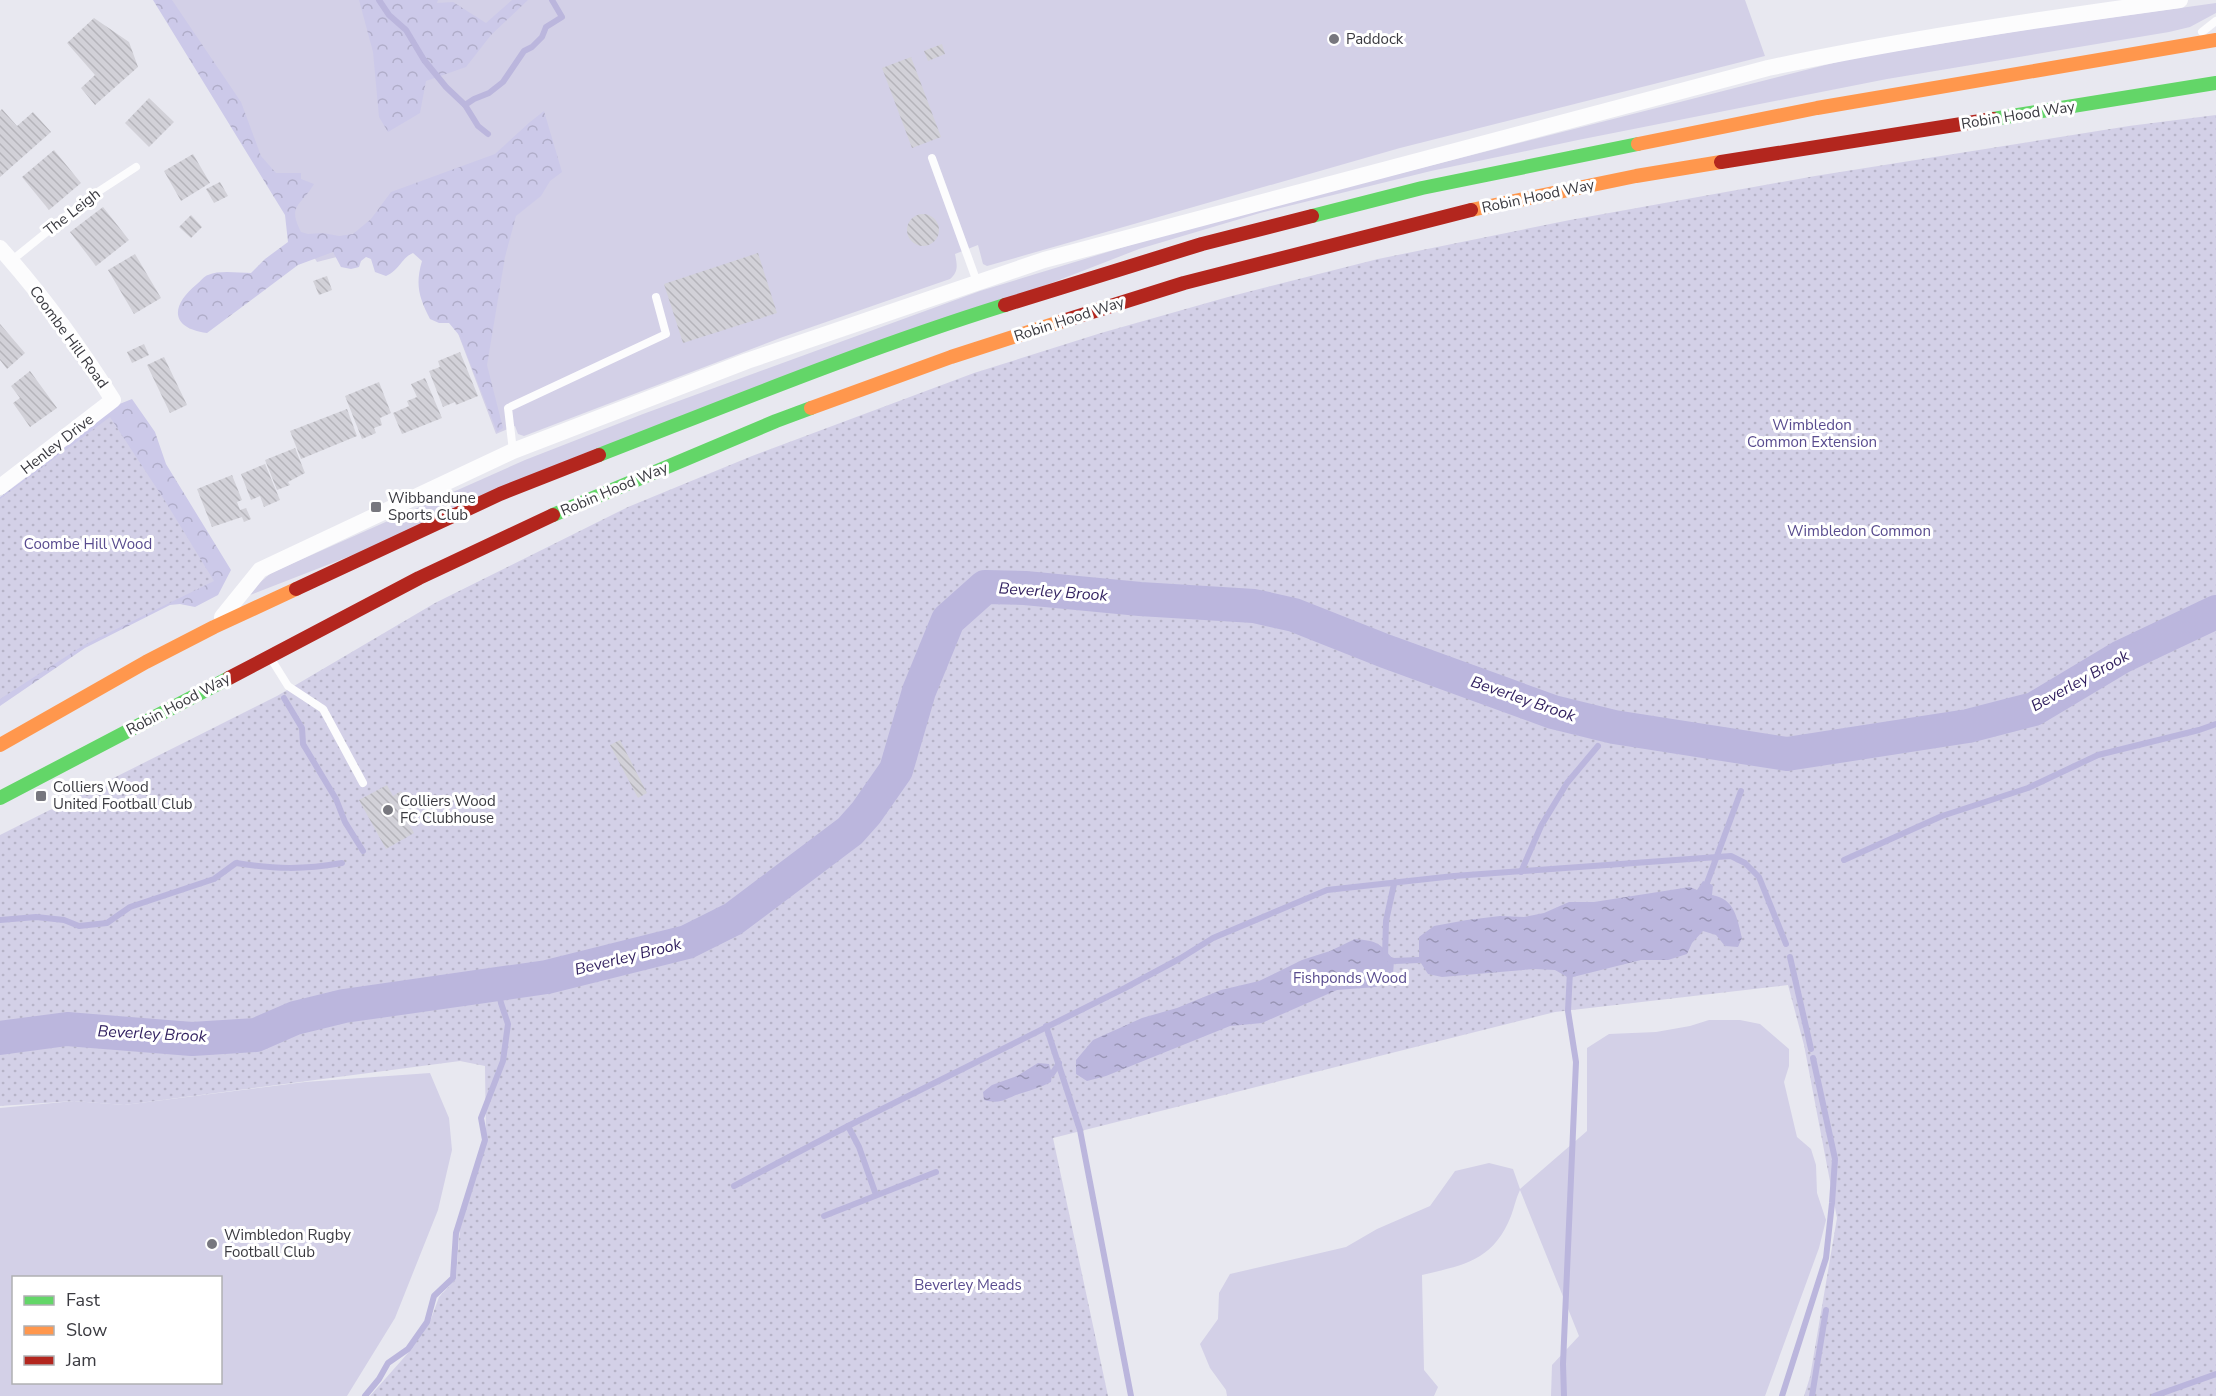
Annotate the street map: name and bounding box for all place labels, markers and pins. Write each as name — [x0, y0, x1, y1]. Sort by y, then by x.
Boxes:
place label: Paddock — [1346, 29, 1404, 49]
marker: Paddock — [1327, 32, 1341, 46]
place label: Wibbandune Sports Club — [388, 488, 476, 525]
marker: Wibbandune Sports Club — [369, 500, 383, 514]
place label: Colliers Wood United Football Club — [53, 777, 193, 814]
marker: Colliers Wood United Football Club — [34, 789, 48, 803]
place label: Colliers Wood FC Clubhouse — [400, 791, 496, 828]
marker: Colliers Wood FC Clubhouse — [381, 803, 395, 817]
place label: Wimbledon Rugby Football Club — [224, 1225, 351, 1262]
marker: Wimbledon Rugby Football Club — [205, 1237, 219, 1251]

